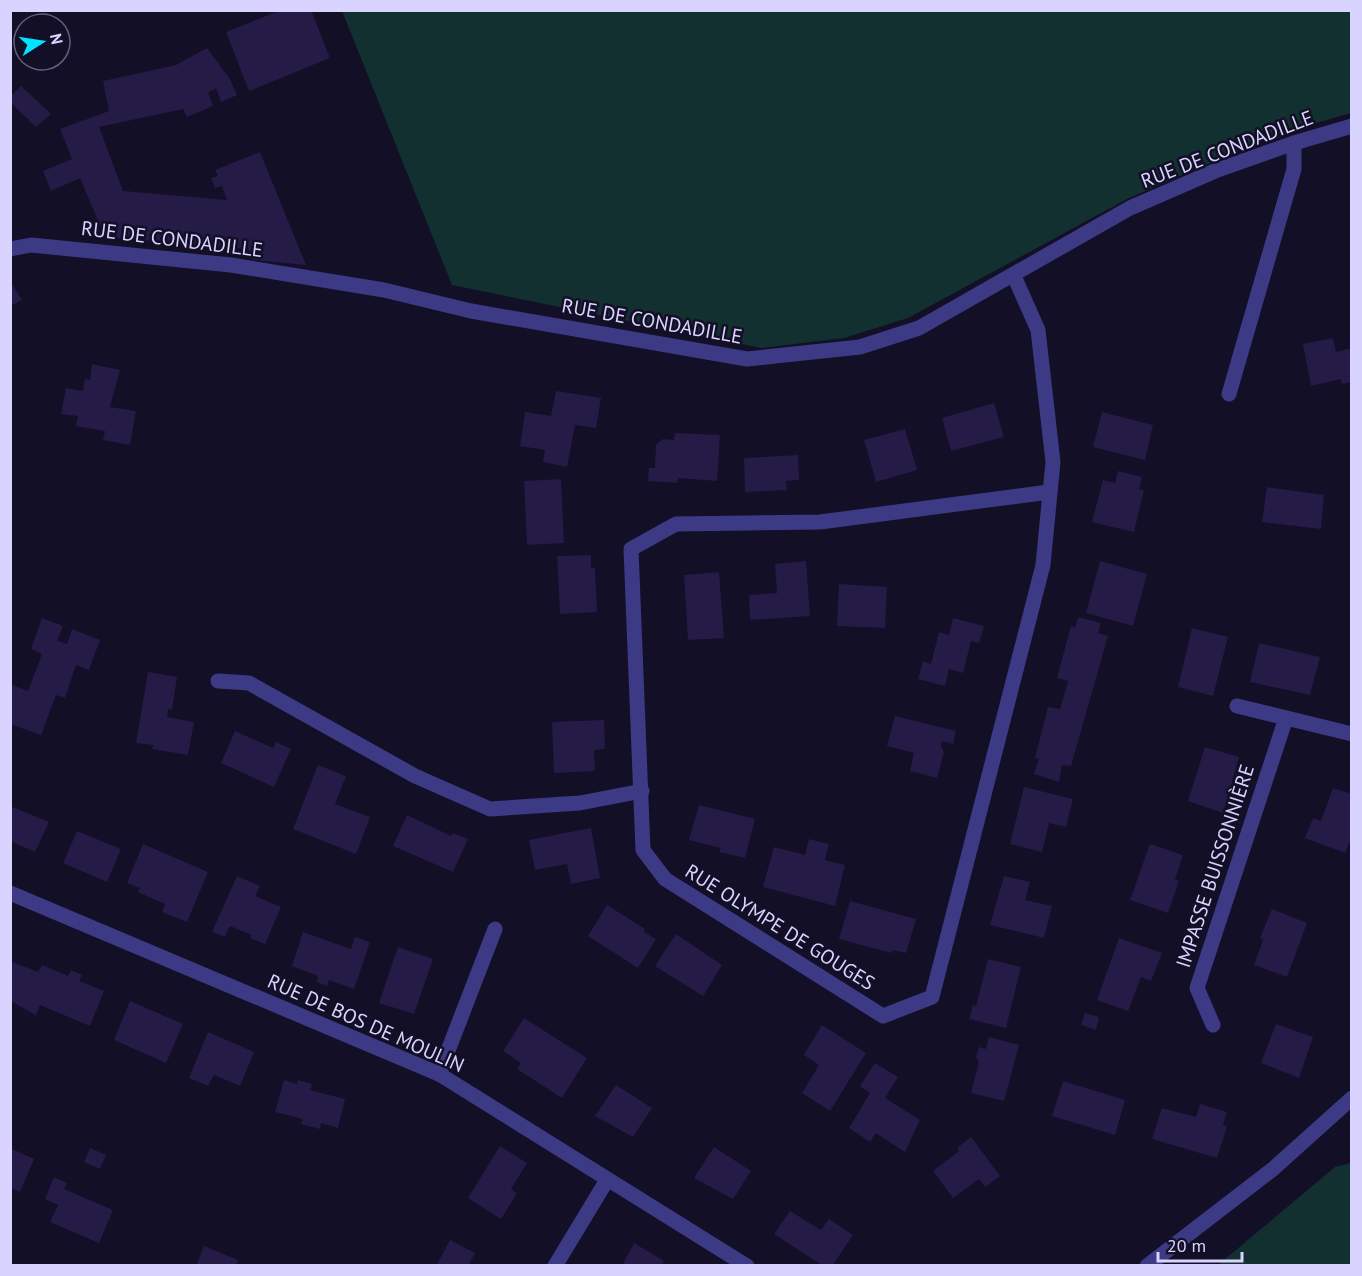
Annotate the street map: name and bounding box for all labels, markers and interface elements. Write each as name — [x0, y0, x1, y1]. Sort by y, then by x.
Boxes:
north arrow — [12, 12, 72, 72]
text: N — [46, 32, 68, 46]
street label: RUE DE CONDADILLE — [1137, 104, 1317, 194]
street label: RUE DE CONDADILLE — [80, 215, 264, 263]
street label: RUE DE CONDADILLE — [560, 292, 744, 350]
street label: IMPASSE BUISSONNIÈRE — [1170, 761, 1260, 971]
street label: RUE OLYMPE DE GOUGES — [680, 858, 880, 996]
street label: RUE DE BOS DE MOULIN — [264, 968, 468, 1078]
scale bar — [1158, 1225, 1242, 1263]
text: 20 m — [1167, 1234, 1206, 1257]

